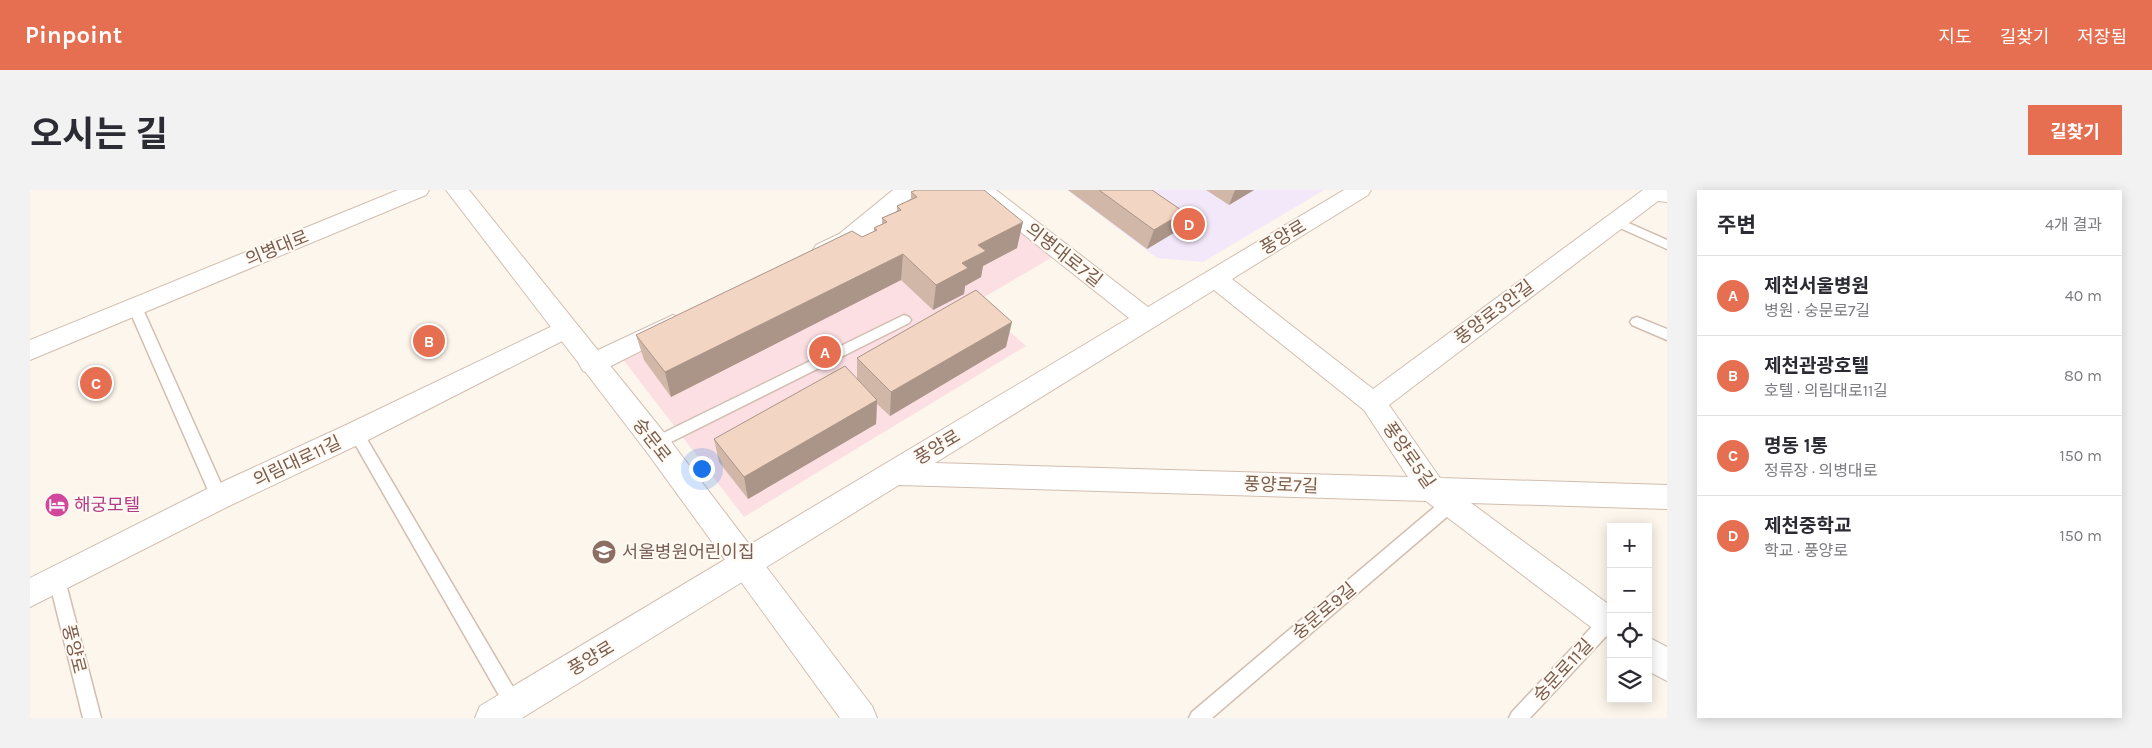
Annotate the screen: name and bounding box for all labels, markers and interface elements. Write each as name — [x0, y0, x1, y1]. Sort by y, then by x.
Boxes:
text: Pinpoint — [25, 21, 122, 49]
text: 지도 — [1939, 26, 1972, 48]
text: 길찾기 — [2000, 26, 2049, 48]
text: 저장됨 — [2077, 26, 2127, 48]
button: 길찾기 — [2028, 105, 2122, 155]
text: 오시는 길 — [30, 114, 168, 155]
pin: D — [1173, 205, 1205, 243]
text: 주변 — [1717, 213, 1756, 237]
street label: 풍양로 — [1256, 215, 1310, 259]
text: 4개 결과 — [2045, 215, 2102, 234]
street label: 의병대로7길 — [1021, 218, 1107, 292]
street label: 의병대로 — [242, 225, 312, 271]
street label: 풍양로3안길 — [1450, 275, 1538, 349]
text: 제천서울병원 — [1764, 275, 1869, 297]
text: A — [1728, 286, 1738, 305]
text: 40 m — [2065, 286, 2102, 305]
text: 병원 · 숭문로7길 — [1764, 301, 1870, 320]
pin: B — [413, 322, 445, 360]
pin: A — [809, 333, 841, 371]
text: 제천관광호텔 — [1764, 355, 1869, 377]
pin: C — [80, 364, 112, 402]
text: B — [1728, 366, 1738, 385]
text: 80 m — [2064, 366, 2102, 385]
text: 호텔 · 의림대로11길 — [1764, 381, 1888, 400]
street label: 숭문로 — [628, 414, 676, 466]
street label: 풍양로5길 — [1378, 417, 1440, 493]
street label: 풍양로 — [910, 425, 964, 469]
street label: 의림대로11길 — [249, 431, 345, 491]
text: 명동 1통 — [1764, 435, 1828, 457]
text: C — [1728, 446, 1738, 465]
text: 150 m — [2059, 446, 2102, 465]
your location — [689, 456, 715, 482]
text: 정류장 · 의병대로 — [1764, 461, 1878, 480]
street label: 풍양로7길 — [1243, 473, 1319, 497]
hotel icon: 해궁모텔 — [44, 492, 70, 518]
place label: 해궁모텔 — [74, 494, 140, 516]
text: 제천중학교 — [1764, 515, 1851, 537]
map controls — [1607, 523, 1652, 703]
button: + — [1607, 523, 1652, 568]
text: D — [1728, 526, 1738, 545]
text: 150 m — [2059, 526, 2102, 545]
school or university icon: 서울병원어린이집 — [591, 539, 617, 565]
place label: 서울병원어린이집 — [622, 541, 754, 563]
text: 학교 · 풍양로 — [1764, 541, 1848, 560]
button: − — [1607, 568, 1652, 613]
street label: 숭문로9길 — [1288, 578, 1360, 644]
button: locate — [1607, 613, 1652, 658]
street label: 풍양로 — [57, 622, 91, 676]
street label: 숭문로11길 — [1528, 634, 1598, 706]
street label: 풍양로 — [564, 636, 618, 680]
button: layers — [1607, 658, 1652, 703]

